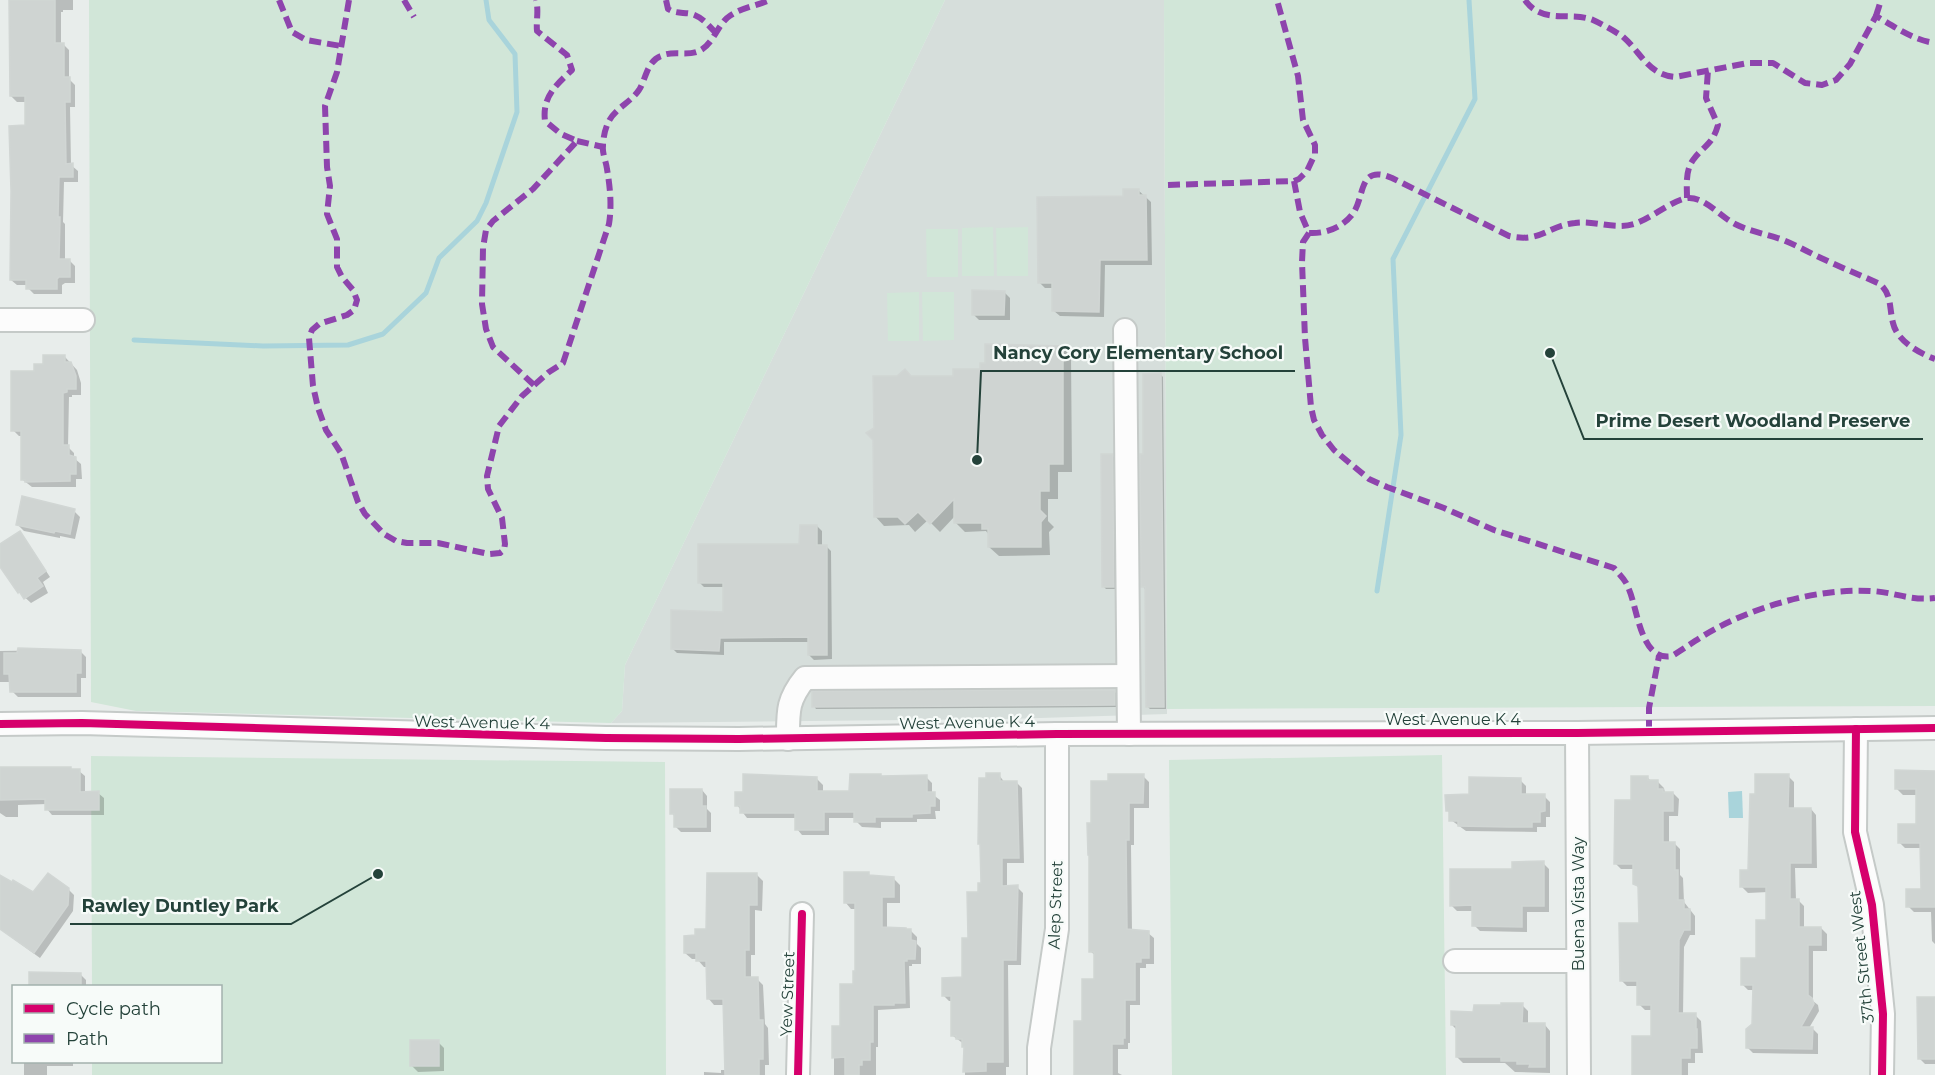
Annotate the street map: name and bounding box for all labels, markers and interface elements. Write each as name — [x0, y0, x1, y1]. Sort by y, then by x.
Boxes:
callout: Nancy Cory Elementary School — [981, 335, 1295, 371]
text: Nancy Cory Elementary School — [993, 342, 1283, 364]
callout: Prime Desert Woodland Preserve — [1584, 403, 1923, 439]
text: Prime Desert Woodland Preserve — [1596, 410, 1910, 432]
street label: West Avenue K 4 — [1385, 710, 1521, 729]
street label: West Avenue K 4 — [414, 712, 550, 733]
street label: West Avenue K 4 — [899, 712, 1035, 733]
street label: Buena Vista Way — [1569, 836, 1588, 971]
street label: Alep Street — [1044, 860, 1067, 950]
callout: Rawley Duntley Park — [70, 888, 291, 924]
street label: 37th Street West — [1845, 889, 1878, 1024]
text: Rawley Duntley Park — [81, 895, 279, 917]
street label: Yew Street — [777, 951, 799, 1037]
legend — [12, 985, 222, 1063]
text: Cycle path — [66, 998, 161, 1020]
text: Path — [66, 1028, 109, 1050]

